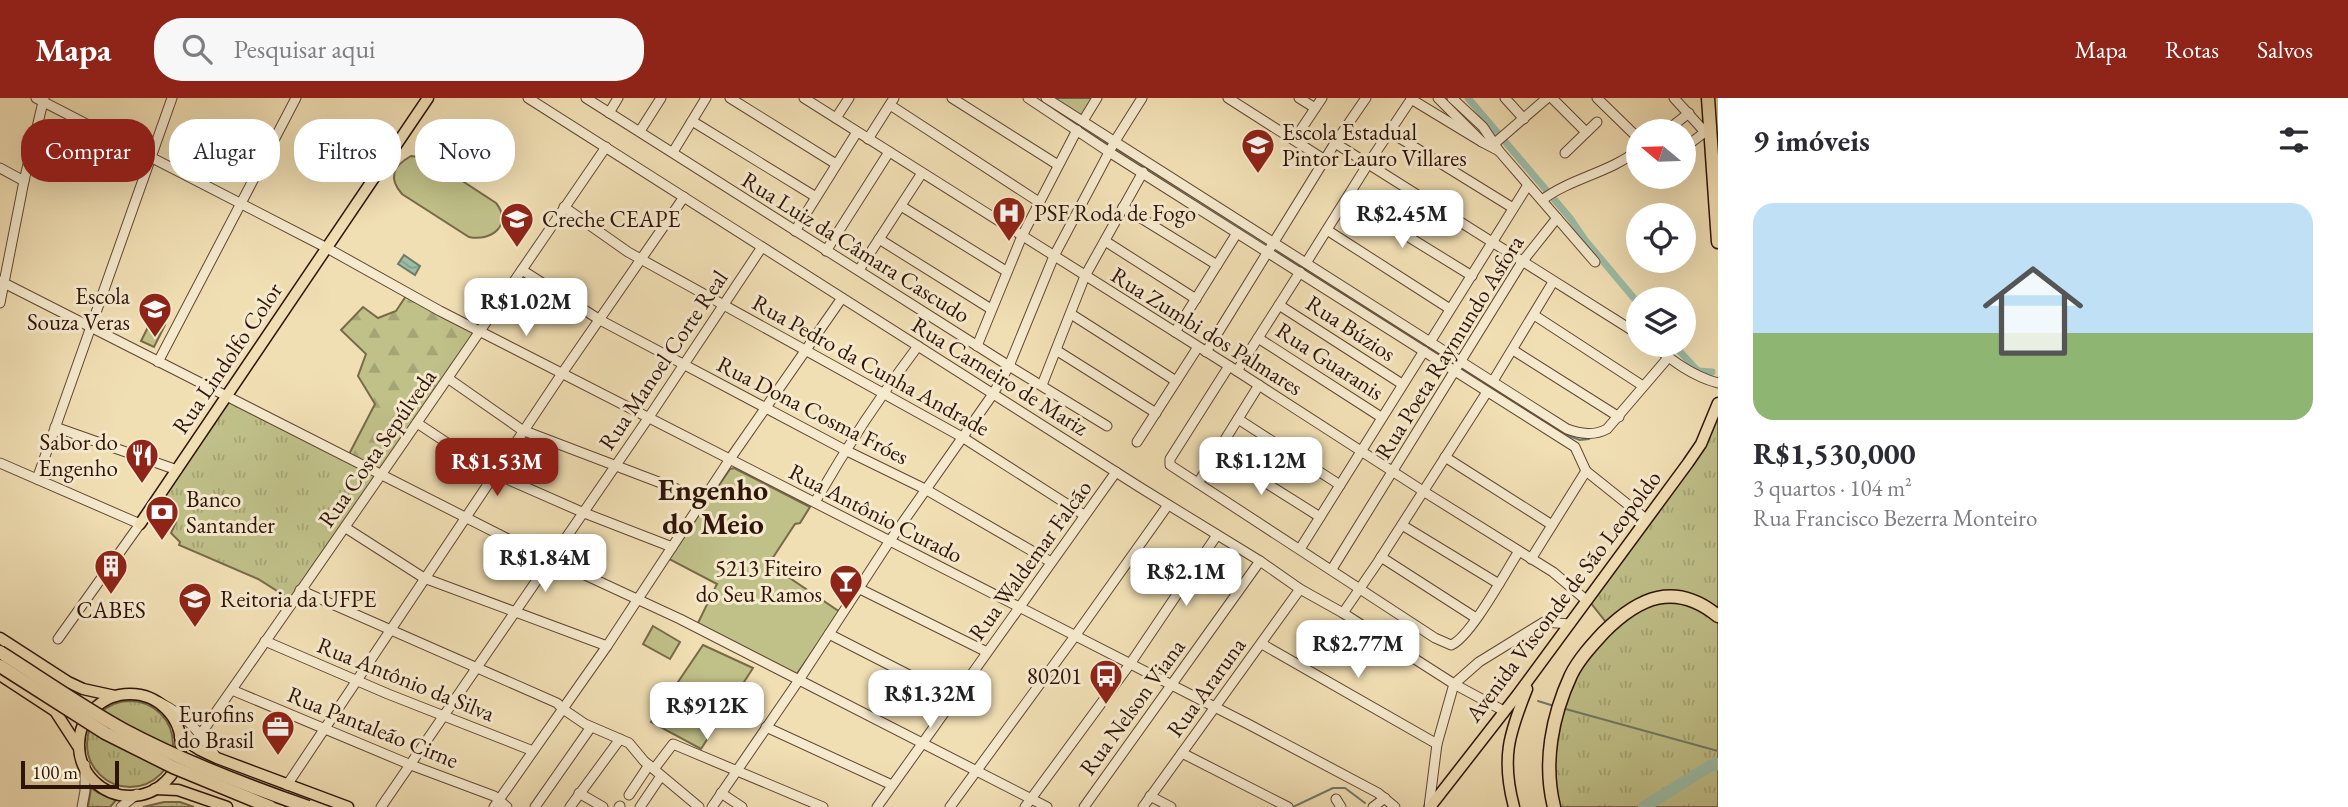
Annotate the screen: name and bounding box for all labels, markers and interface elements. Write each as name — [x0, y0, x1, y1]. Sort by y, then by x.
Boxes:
search box — [154, 18, 644, 81]
text: Mapa — [35, 28, 112, 71]
icon: search — [178, 30, 216, 68]
text: Pesquisar aqui — [234, 32, 376, 66]
text: Mapa — [2075, 34, 2127, 65]
text: Rotas — [2165, 34, 2219, 65]
text: Salvos — [2257, 34, 2313, 65]
place label: Escola Estadual Pintor Lauro Villares — [1282, 117, 1467, 173]
chip: Comprar — [21, 119, 155, 182]
chip: Alugar — [169, 119, 280, 182]
chip: Filtros — [294, 119, 401, 182]
chip: Novo — [415, 119, 515, 182]
north arrow — [1626, 119, 1696, 189]
map controls — [1626, 119, 1696, 357]
text: 9 imóveis — [1753, 121, 1870, 160]
icon: filters — [2275, 121, 2313, 159]
school or university icon: Escola Estadual Pintor Lauro Villares — [1239, 126, 1277, 175]
street label: Rua Luiz da Câmara Cascudo — [736, 164, 976, 330]
pin: R$2.45M — [1337, 190, 1467, 250]
hospital icon: PSF Roda de Fogo — [990, 194, 1028, 243]
place label: PSF Roda de Fogo — [1034, 198, 1196, 228]
text: R$2.45M — [1356, 198, 1448, 228]
school or university icon: Creche CEAPE — [498, 200, 536, 249]
button: locate — [1626, 203, 1696, 273]
place label: Creche CEAPE — [542, 204, 680, 234]
street label: Rua Poeta Raymundo Asfora — [1368, 229, 1531, 465]
icon: home — [1970, 248, 2096, 374]
street label: Rua Zumbi dos Palmares — [1105, 260, 1309, 402]
street label: Rua Manoel Corte Real — [592, 264, 735, 456]
street label: Rua Lindolfo Color — [165, 276, 289, 440]
pin: R$1.02M — [461, 278, 591, 338]
place label: Escola Souza Veras — [27, 281, 131, 337]
text: R$1.02M — [480, 286, 572, 316]
street label: Rua Pedro da Cunha Andrade — [747, 287, 995, 443]
button: layers — [1626, 287, 1696, 357]
street label: Rua Búzios — [1300, 288, 1402, 368]
school or university icon: Escola Souza Veras — [136, 290, 174, 339]
street label: Rua Carneiro de Mariz — [906, 310, 1094, 443]
street label: Rua Guaranis — [1270, 315, 1390, 407]
street label: Rua Dona Cosma Fróes — [712, 349, 914, 471]
street label: Rua Costa Sepúlveda — [311, 362, 443, 533]
place label: Sabor do Engenho — [39, 427, 118, 483]
text: R$1,530,000 — [1753, 434, 1916, 473]
restaurant icon: Sabor do Engenho — [123, 436, 161, 485]
pin: R$1.53M — [432, 438, 562, 498]
pin: R$1.12M — [1196, 438, 1326, 497]
text: R$1.12M — [1215, 445, 1307, 475]
text: R$1.53M — [451, 446, 543, 476]
street label: Rua Antônio Curado — [784, 456, 968, 570]
street label: Avenida Visconde de São Leopoldo — [1458, 464, 1668, 729]
district label: Engenho do Meio — [658, 470, 768, 543]
text: 3 quartos · 104 m² — [1753, 473, 1912, 503]
street label: Rua Waldemar Falcão — [962, 474, 1098, 646]
place label: Banco Santander — [186, 484, 275, 540]
bank icon: Banco Santander — [143, 493, 181, 542]
text: Rua Francisco Bezerra Monteiro — [1753, 503, 2037, 533]
pin: R$1.84M — [480, 534, 610, 594]
text: R$1.84M — [499, 542, 591, 572]
building icon: CABES — [92, 547, 130, 596]
pin: R$2.1M — [1129, 548, 1243, 608]
place label: 5213 Fiteiro do Seu Ramos — [696, 553, 822, 609]
text: R$2.1M — [1146, 556, 1226, 586]
bar icon: 5213 Fiteiro do Seu Ramos — [827, 562, 865, 611]
school or university icon: Reitoria da UFPE — [176, 580, 214, 629]
place label: Reitoria da UFPE — [220, 584, 377, 614]
place label: CABES — [76, 595, 146, 625]
pin: R$2.77M — [1293, 620, 1423, 680]
text: R$2.77M — [1312, 628, 1404, 658]
street label: Rua Antônio da Silva — [313, 630, 500, 729]
street label: Rua Araruna — [1160, 631, 1253, 743]
street label: Rua Nelson Viana — [1072, 632, 1192, 781]
bus stop icon: 80201 — [1087, 657, 1125, 706]
place label: 80201 — [1027, 661, 1082, 691]
pin: R$1.32M — [865, 670, 995, 730]
text: R$1.32M — [884, 678, 976, 708]
street label: Rua Pantaleão Cirne — [283, 679, 463, 775]
pin: R$912K — [650, 682, 764, 742]
text: R$912K — [666, 690, 748, 720]
place label: Eurofins do Brasil — [177, 699, 254, 755]
office icon: Eurofins do Brasil — [259, 708, 297, 757]
scale bar — [21, 758, 119, 790]
text: 100 m — [32, 760, 78, 785]

